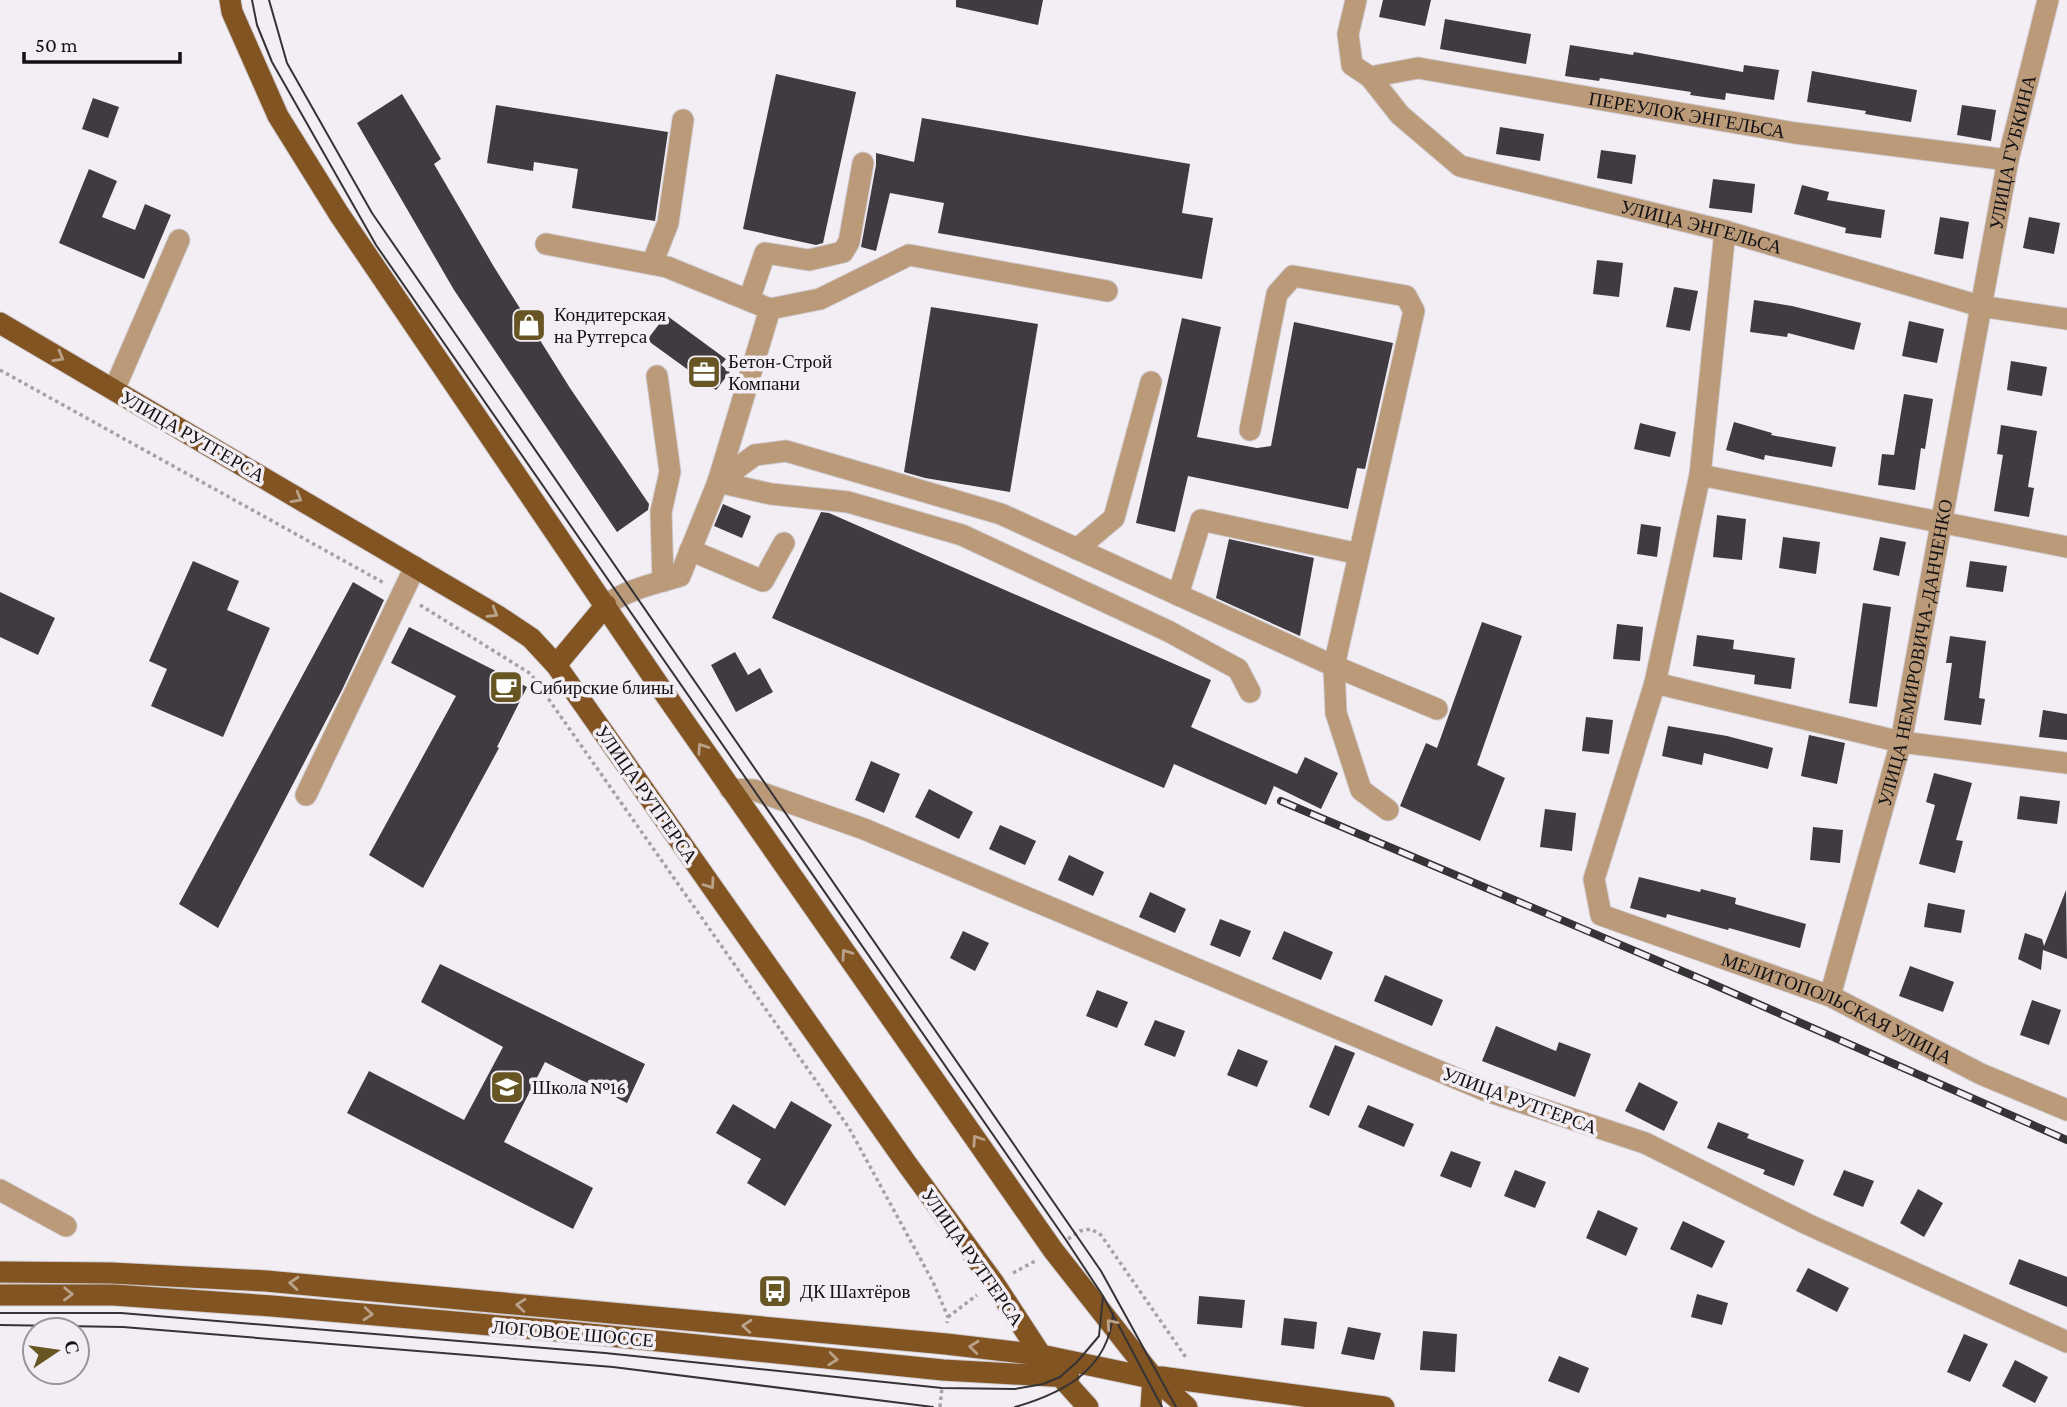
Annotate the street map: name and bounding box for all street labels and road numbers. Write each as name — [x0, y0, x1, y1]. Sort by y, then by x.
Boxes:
street label: УЛИЦА ГУБКИНА — [1985, 72, 2040, 231]
street label: ПЕРЕУЛОК ЭНГЕЛЬСА — [1587, 88, 1787, 142]
street label: УЛИЦА ЭНГЕЛЬСА — [1618, 196, 1785, 258]
street label: УЛИЦА РУТГЕРСА — [117, 387, 269, 486]
street label: УЛИЦА НЕМИРОВИЧА-ДАНЧЕНКО — [1874, 497, 1956, 809]
street label: УЛИЦА РУТГЕРСА — [591, 722, 702, 867]
street label: МЕЛИТОПОЛЬСКАЯ УЛИЦА — [1719, 948, 1956, 1068]
street label: УЛИЦА РУТГЕРСА — [1440, 1063, 1600, 1138]
street label: УЛИЦА РУТГЕРСА — [917, 1185, 1028, 1330]
street label: ЛОГОВОЕ ШОССЕ — [491, 1316, 655, 1351]

